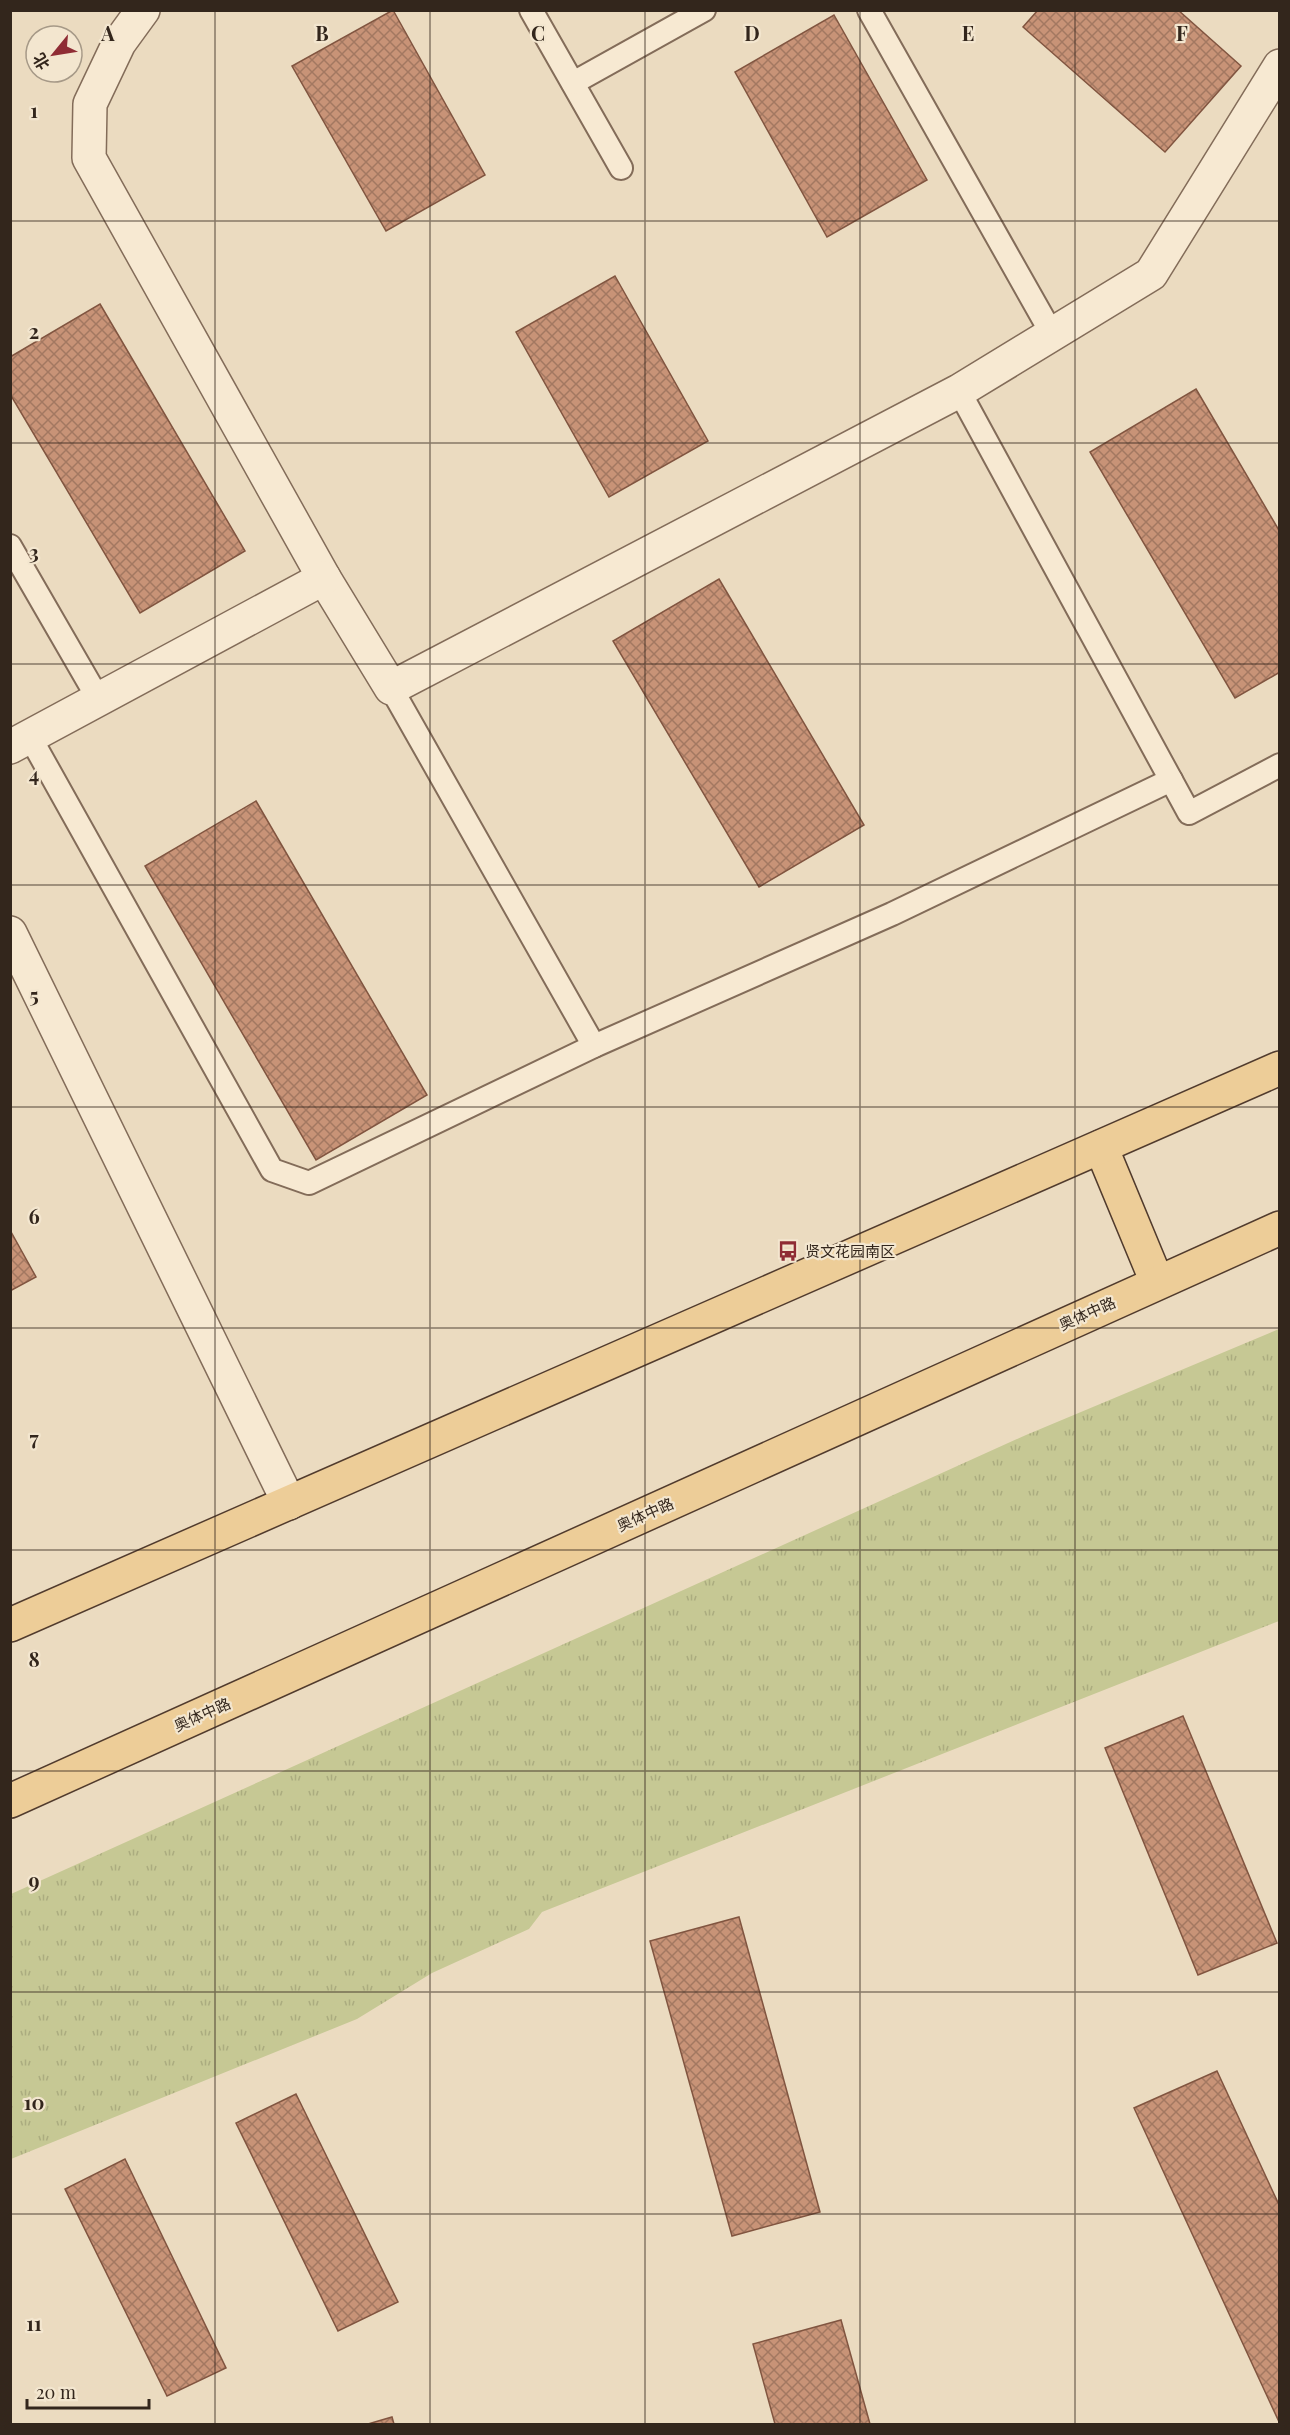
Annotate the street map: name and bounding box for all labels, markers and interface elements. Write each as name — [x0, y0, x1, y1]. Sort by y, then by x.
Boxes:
text: A — [100, 19, 115, 46]
text: B — [315, 19, 329, 46]
text: C — [531, 19, 545, 46]
text: D — [744, 19, 760, 46]
text: E — [962, 19, 974, 46]
text: F — [1176, 19, 1188, 46]
north arrow — [24, 24, 84, 84]
text: 北 — [27, 50, 54, 74]
text: 1 — [30, 96, 38, 123]
text: 2 — [29, 317, 39, 344]
text: 3 — [29, 538, 39, 565]
text: 4 — [29, 760, 39, 787]
text: 5 — [29, 981, 39, 1008]
text: 6 — [28, 1202, 40, 1229]
bus stop icon: 贤文花园南区 — [776, 1239, 800, 1263]
place label: 贤文花园南区 — [805, 1241, 895, 1261]
street label: 奥体中路 — [1056, 1292, 1118, 1334]
text: 7 — [29, 1424, 39, 1451]
street label: 奥体中路 — [614, 1493, 676, 1535]
text: 8 — [28, 1645, 40, 1672]
street label: 奥体中路 — [171, 1693, 233, 1735]
text: 9 — [28, 1866, 40, 1893]
text: 10 — [24, 2088, 44, 2115]
text: 11 — [26, 2309, 42, 2336]
scale bar — [27, 2372, 148, 2410]
text: 20 m — [36, 2380, 76, 2404]

